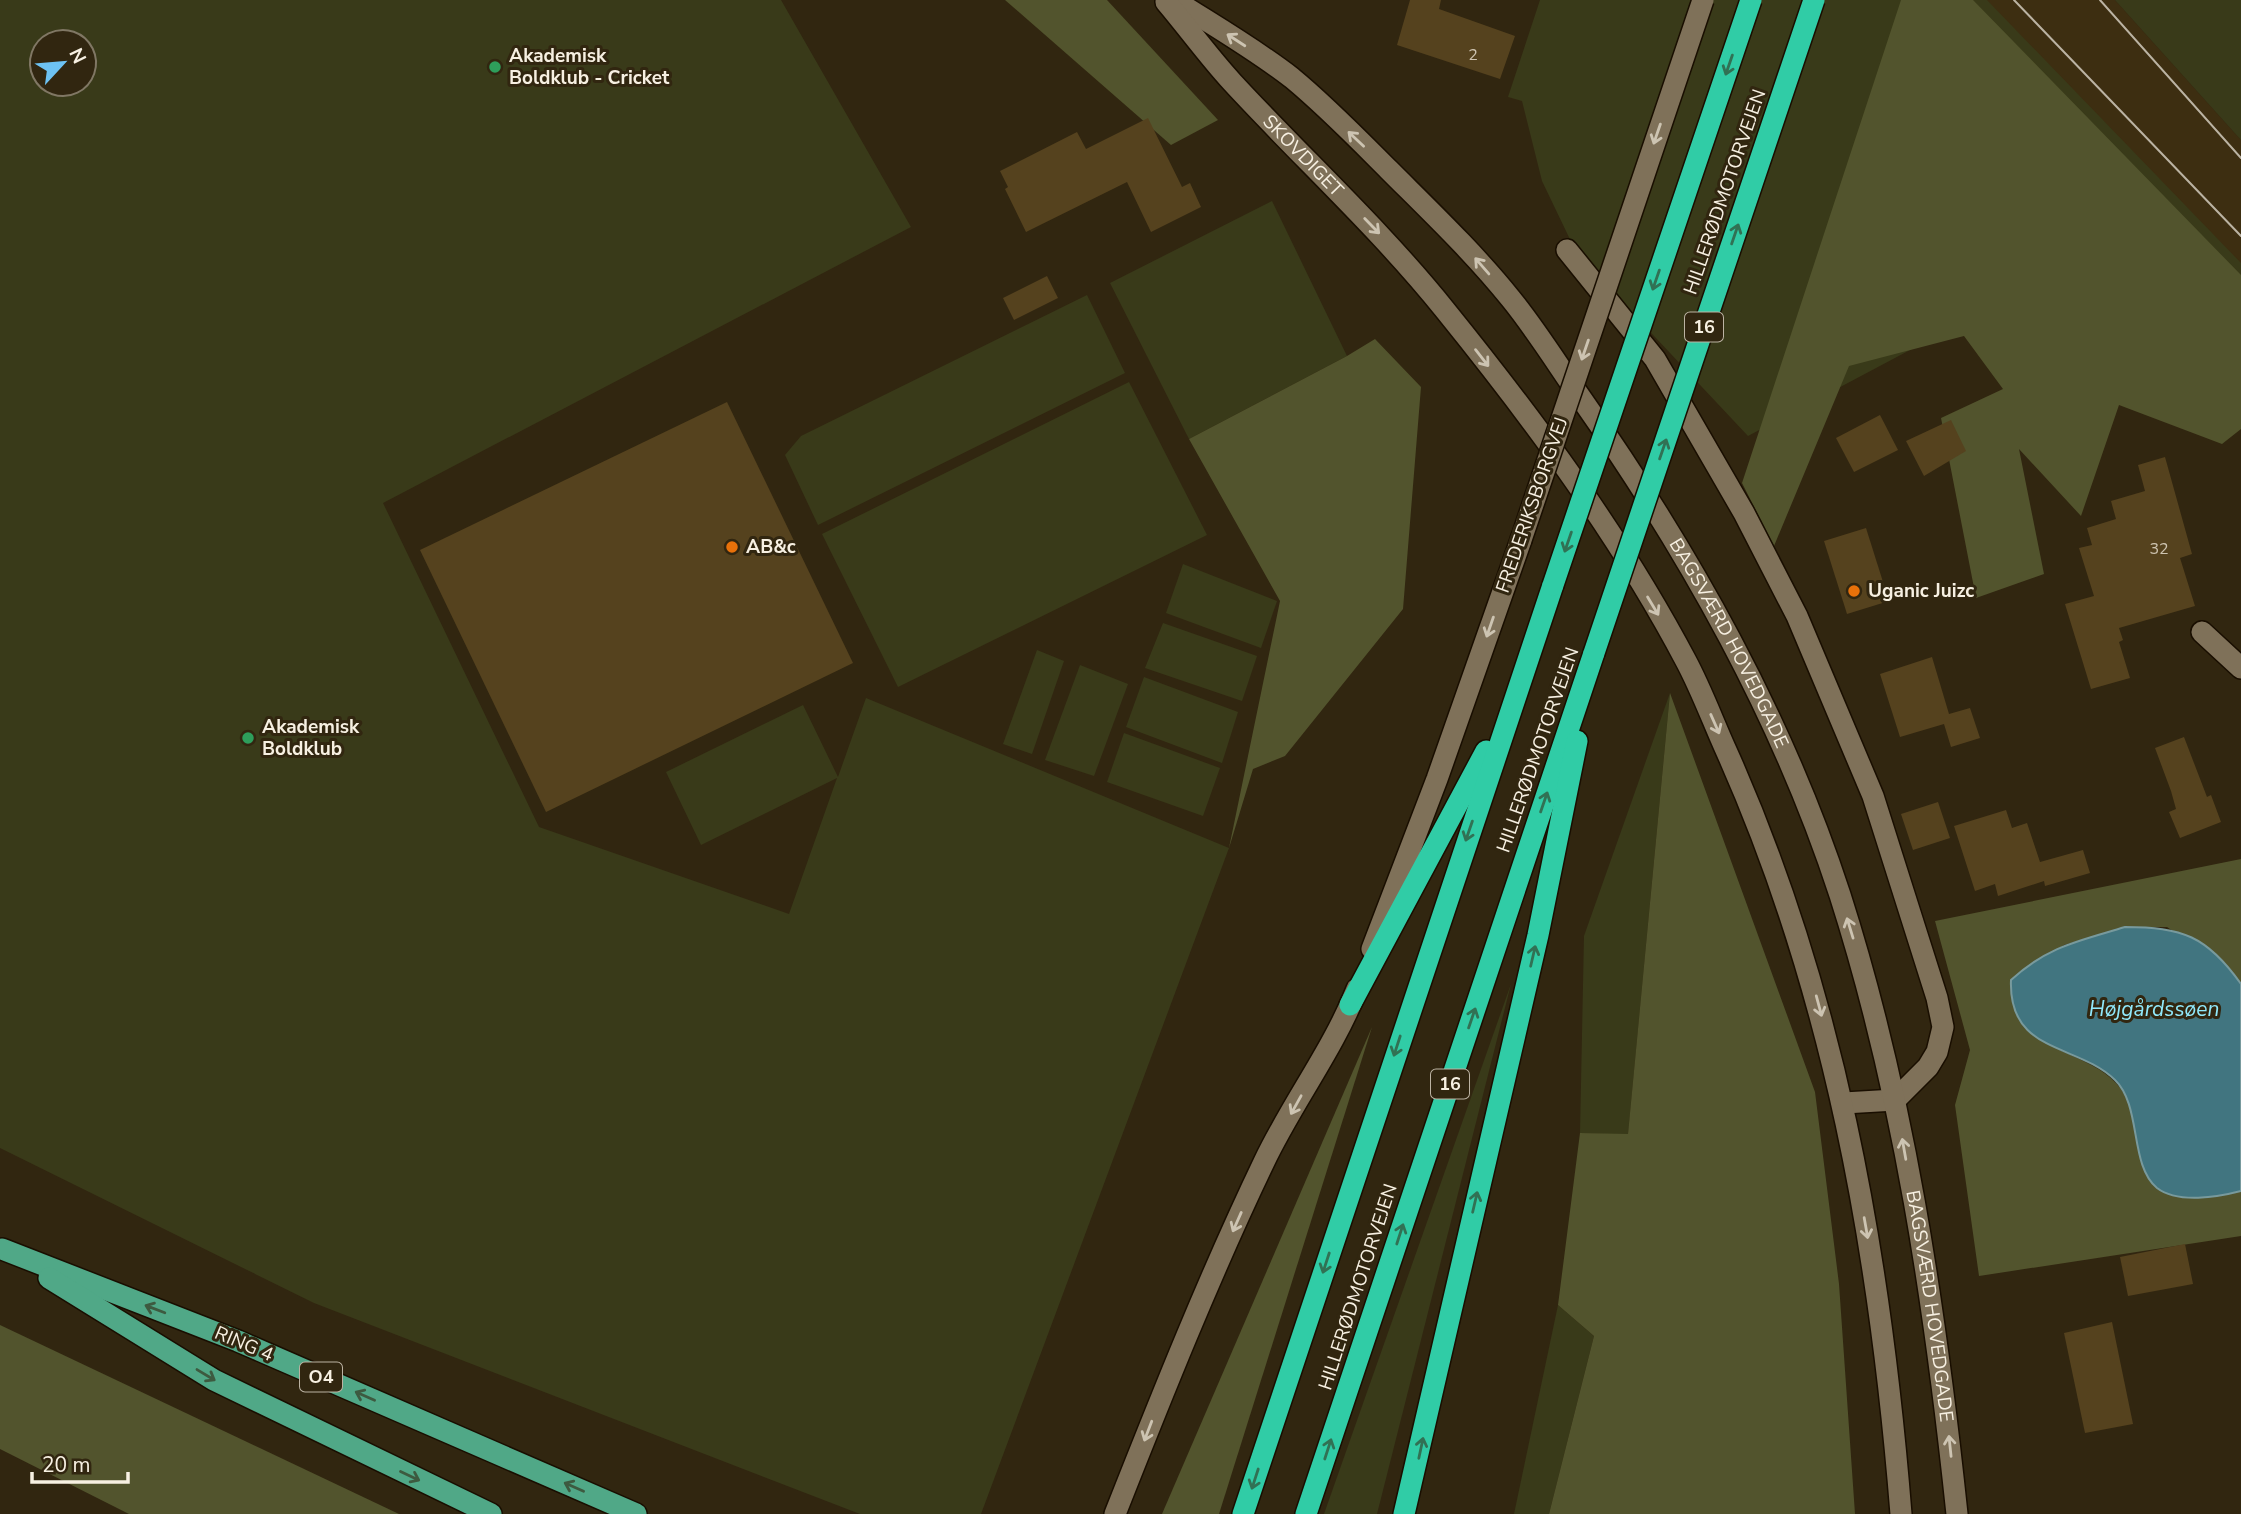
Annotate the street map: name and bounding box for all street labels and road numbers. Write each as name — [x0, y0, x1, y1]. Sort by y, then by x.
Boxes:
street label: HILLERØDMOTORVEJEN — [1678, 86, 1772, 298]
street label: SKOVDIGET — [1257, 109, 1349, 203]
road number: 16 — [1685, 312, 1723, 342]
street label: FREDERIKSBORGVEJ — [1490, 414, 1574, 596]
street label: BAGSVÆRD HOVEDGADE — [1663, 534, 1795, 752]
street label: HILLERØDMOTORVEJEN — [1491, 644, 1585, 856]
road number: 16 — [1431, 1070, 1469, 1098]
street label: HILLERØDMOTORVEJEN — [1312, 1181, 1404, 1393]
street label: BAGSVÆRD HOVEDGADE — [1899, 1188, 1960, 1423]
street label: RING 4 — [211, 1320, 277, 1368]
road number: O4 — [300, 1362, 342, 1392]

